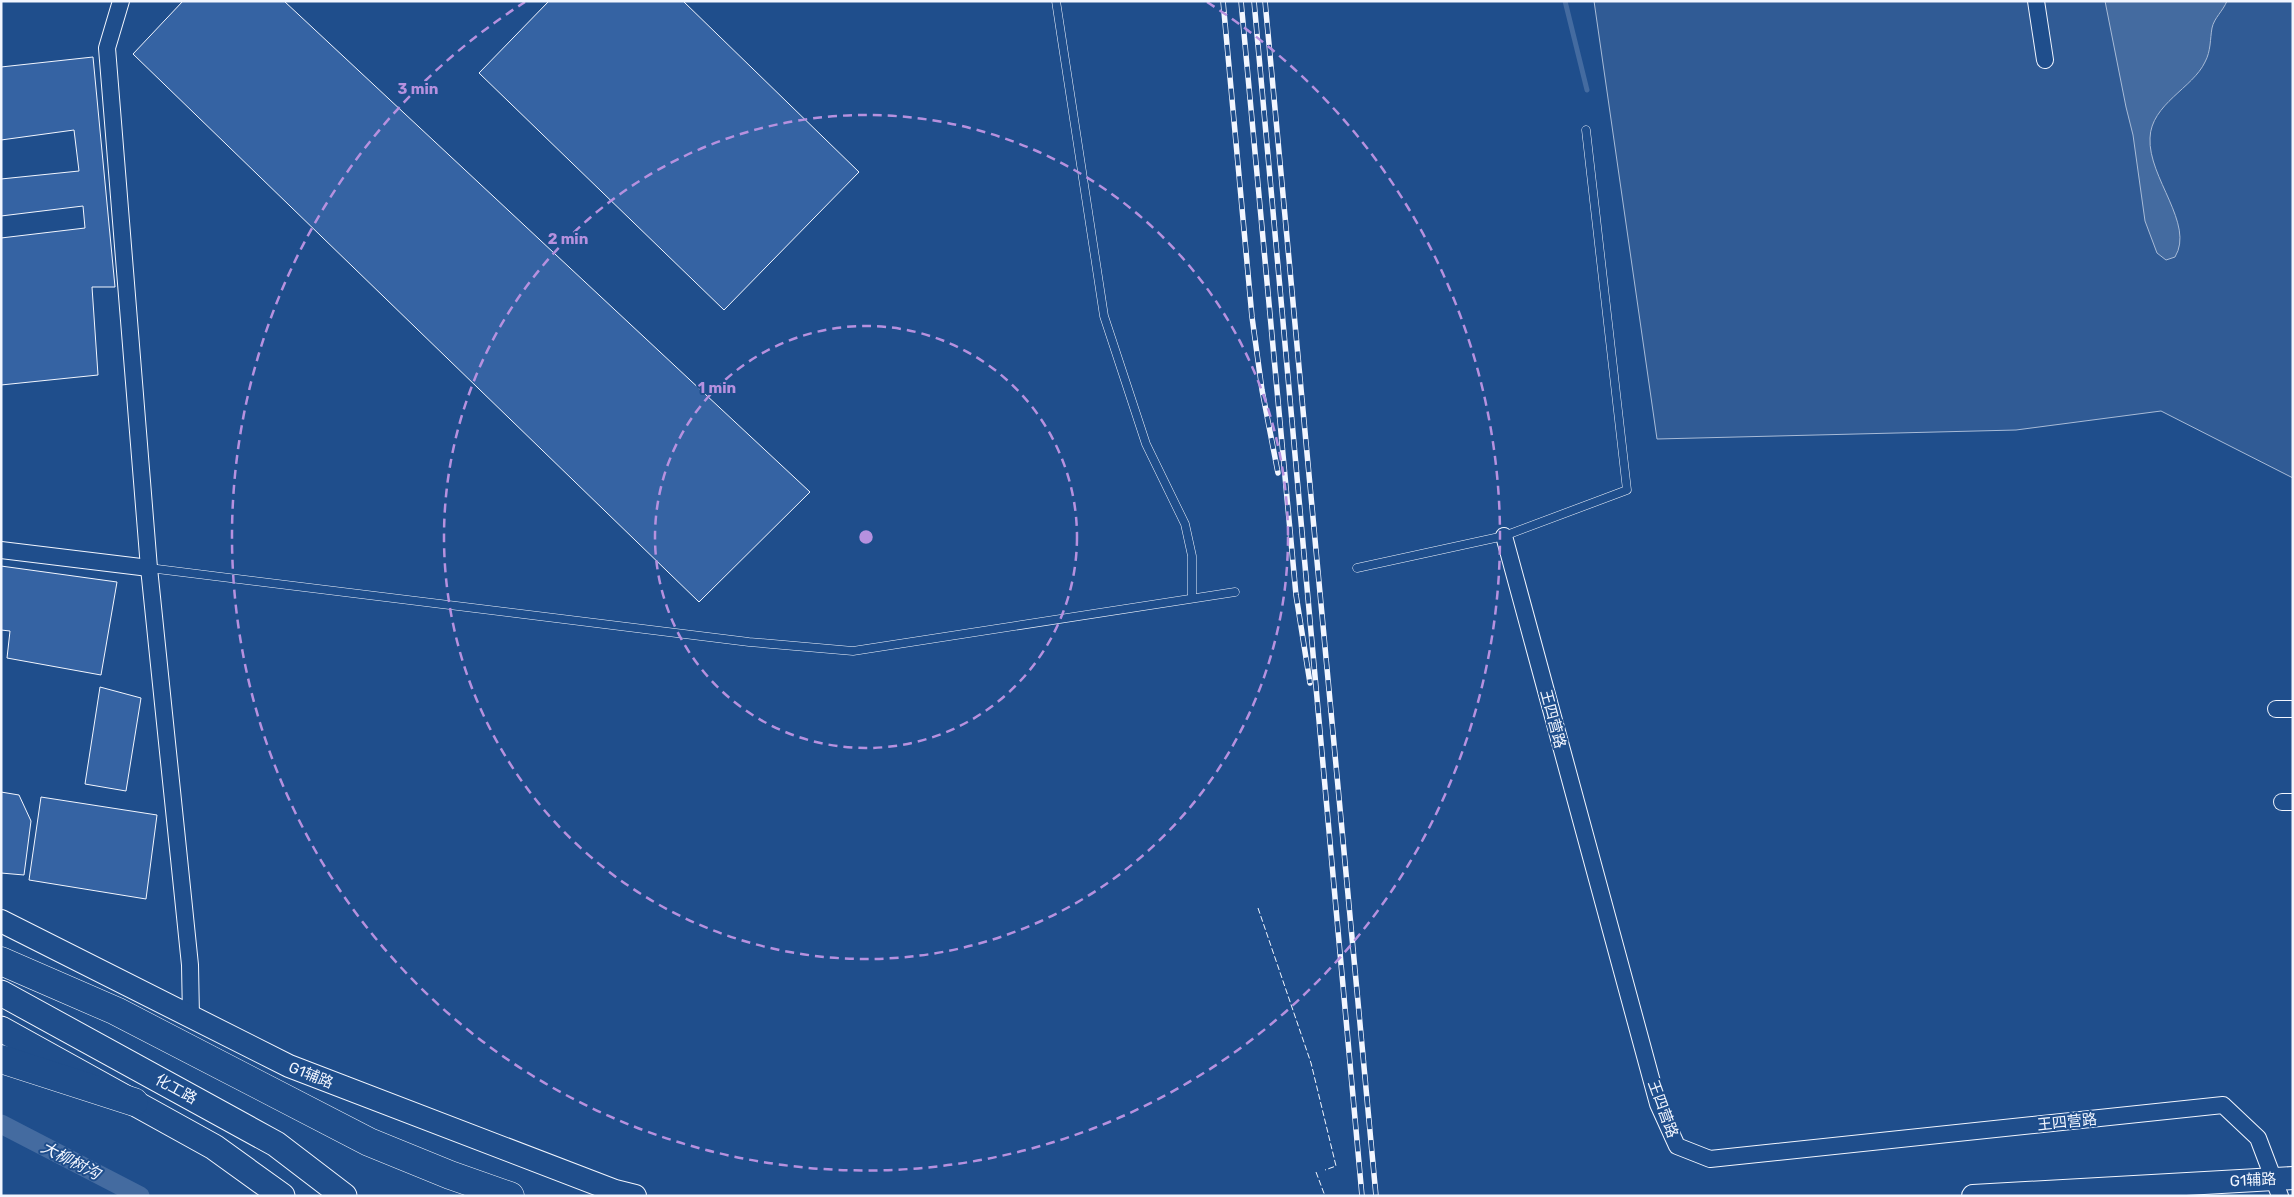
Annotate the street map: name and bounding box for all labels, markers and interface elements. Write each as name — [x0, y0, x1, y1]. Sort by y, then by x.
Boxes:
text: 3 min — [398, 80, 438, 98]
text: 2 min — [548, 230, 588, 248]
text: 1 min — [698, 379, 736, 397]
centre of rings — [857, 528, 875, 546]
street label: 王四营路 — [1537, 688, 1569, 750]
street label: G1辅路 — [286, 1058, 336, 1092]
street label: 化工路 — [152, 1070, 200, 1108]
street label: 王四营路 — [1644, 1078, 1682, 1140]
street label: 王四营路 — [2036, 1110, 2098, 1134]
water label: 大柳树沟 — [38, 1137, 105, 1184]
street label: G1辅路 — [2229, 1170, 2277, 1190]

